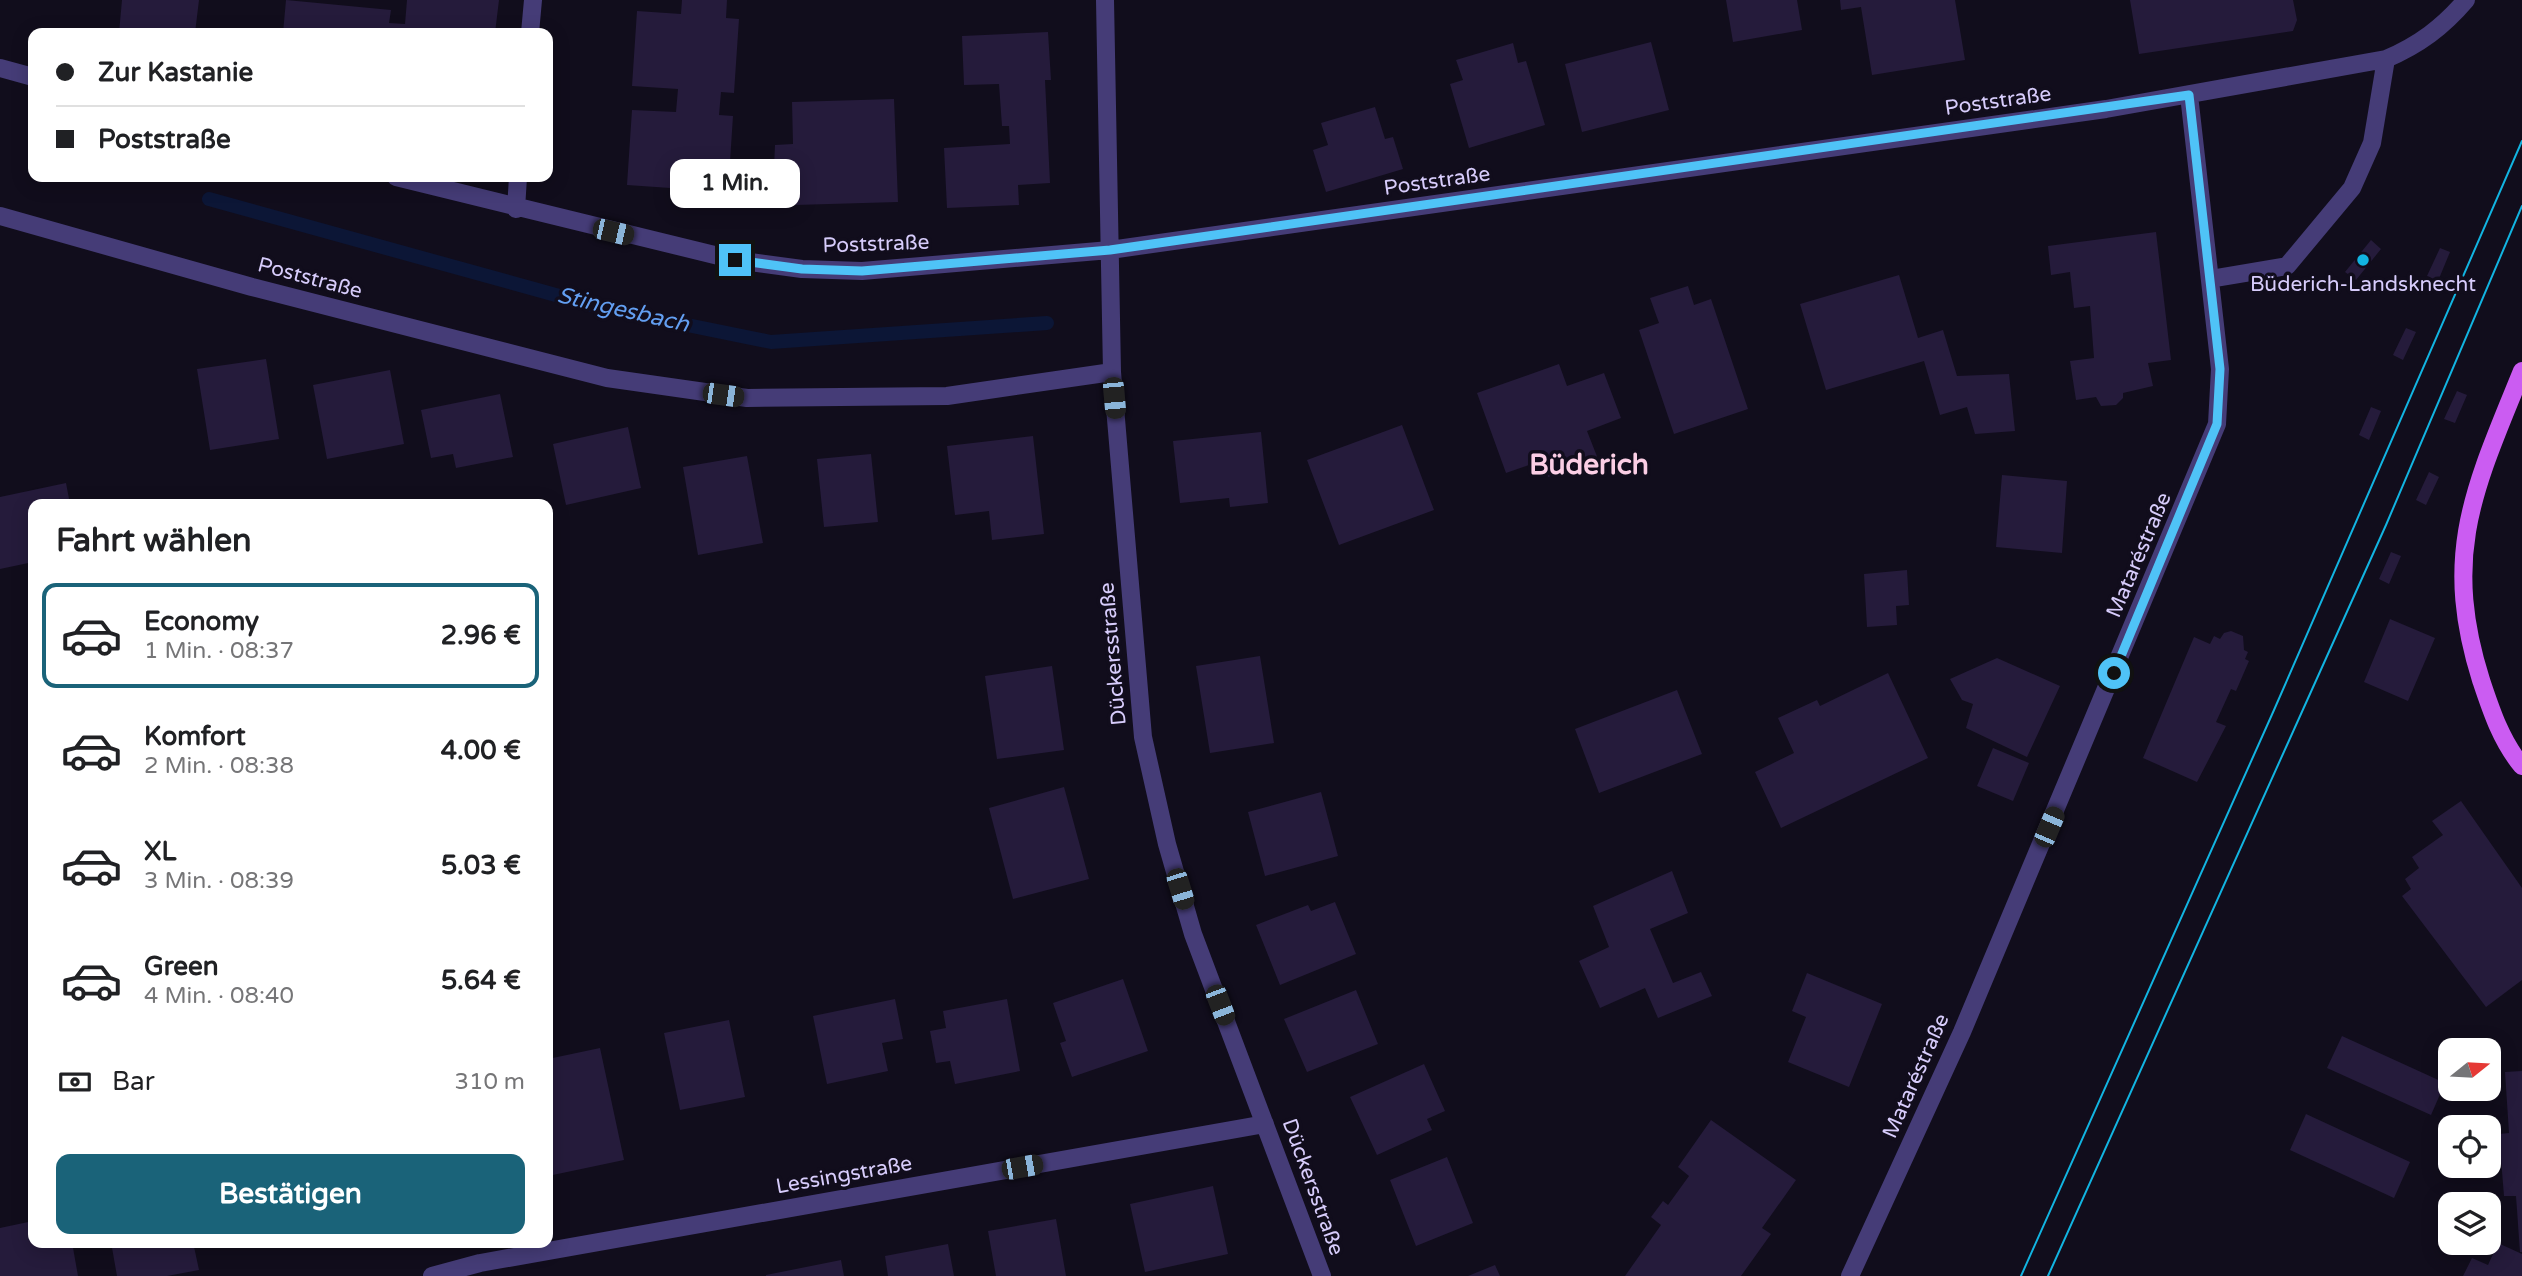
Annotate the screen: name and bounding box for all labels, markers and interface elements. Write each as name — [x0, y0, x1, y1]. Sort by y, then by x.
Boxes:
text: Zur Kastanie — [98, 57, 253, 88]
street label: Poststraße — [1943, 81, 2053, 121]
text: Poststraße — [98, 124, 231, 155]
callout: 1 Min. — [670, 159, 800, 208]
street label: Poststraße — [1382, 161, 1492, 201]
text: 1 Min. — [701, 169, 769, 197]
car — [591, 217, 636, 247]
street label: Poststraße — [822, 230, 930, 258]
route end — [719, 244, 751, 276]
street label: Poststraße — [255, 252, 365, 304]
marker: Büderich-Landsknecht — [2355, 252, 2371, 268]
place label: Büderich-Landsknecht — [2250, 272, 2476, 297]
water label: Stingesbach — [554, 281, 693, 339]
car — [1102, 376, 1127, 420]
car — [701, 382, 746, 408]
district label: Büderich — [1529, 448, 1649, 482]
street label: Mataréstraße — [2101, 488, 2177, 621]
text: Fahrt wählen — [56, 522, 252, 560]
street label: Dückersstraße — [1094, 581, 1132, 727]
icon: car — [60, 604, 123, 667]
text: Economy — [144, 606, 259, 637]
text: 2.96 € — [441, 620, 521, 651]
text: 1 Min. · 08:37 — [144, 637, 294, 665]
route start — [2098, 657, 2130, 689]
icon: car — [60, 719, 123, 782]
text: Komfort — [144, 721, 246, 752]
text: 4.00 € — [441, 735, 521, 766]
text: 2 Min. · 08:38 — [144, 752, 294, 780]
car — [2032, 804, 2067, 850]
icon: car — [60, 834, 123, 897]
text: XL — [144, 836, 176, 867]
text: 5.03 € — [441, 850, 521, 881]
car — [1164, 866, 1197, 912]
text: 3 Min. · 08:39 — [144, 867, 294, 895]
icon: car — [60, 949, 123, 1012]
text: Green — [144, 951, 219, 982]
text: 5.64 € — [441, 965, 521, 996]
text: 4 Min. · 08:40 — [144, 982, 294, 1010]
car — [1203, 982, 1238, 1028]
street label: Mataréstraße — [1877, 1010, 1955, 1142]
north arrow — [2438, 1038, 2501, 1101]
map controls — [2438, 1038, 2501, 1255]
icon: cash — [56, 1063, 94, 1101]
text: Bar — [112, 1066, 155, 1097]
text: 310 m — [455, 1068, 525, 1096]
street label: Dückersstraße — [1277, 1115, 1349, 1259]
button: locate — [2438, 1115, 2501, 1178]
street label: Lessingstraße — [774, 1151, 914, 1199]
car — [1000, 1153, 1045, 1181]
button: Bestätigen — [56, 1154, 525, 1234]
button: layers — [2438, 1192, 2501, 1255]

